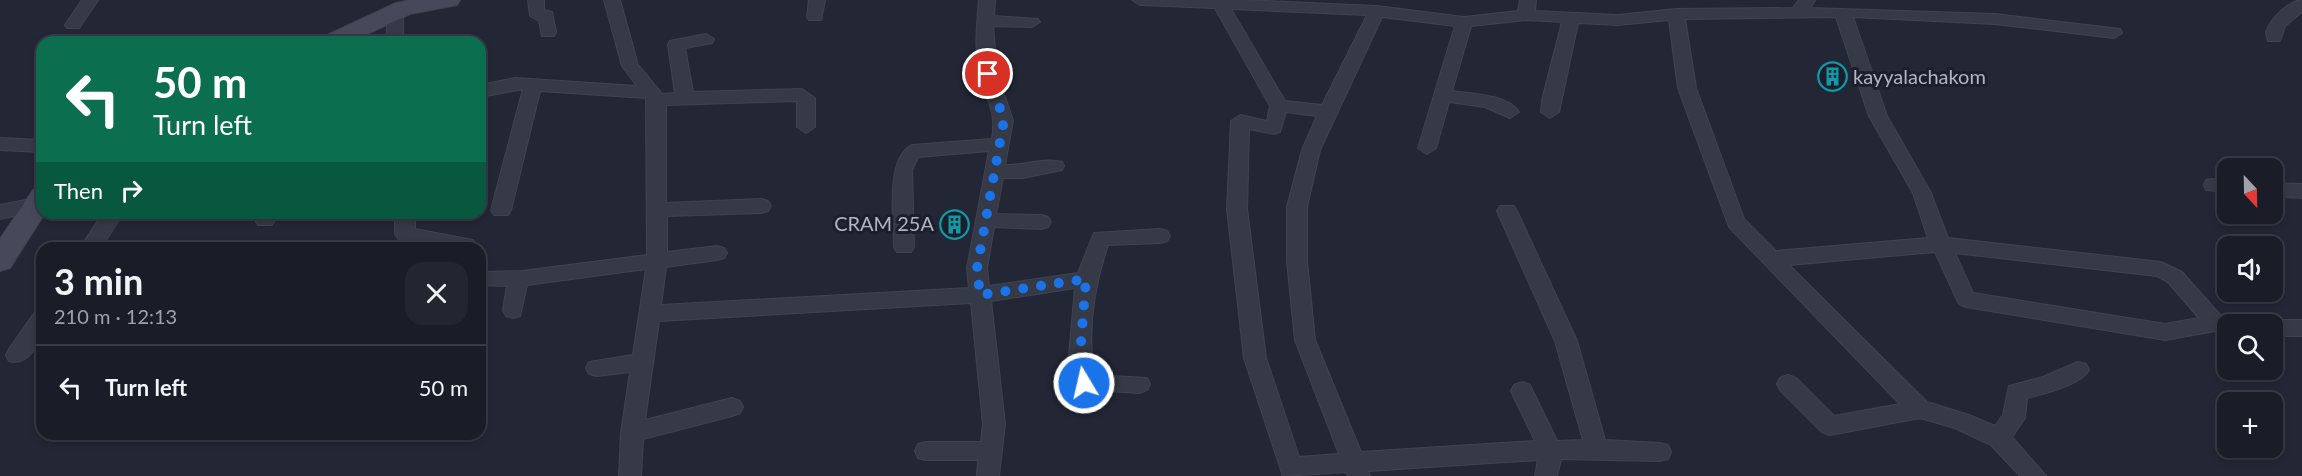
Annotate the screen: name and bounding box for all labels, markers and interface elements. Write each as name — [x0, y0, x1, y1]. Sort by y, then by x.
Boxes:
pin — [962, 48, 1013, 99]
text: 50 m — [153, 57, 247, 107]
icon: arrive — [971, 57, 1004, 90]
icon: left — [54, 60, 132, 138]
building icon: kayyalachakom — [1816, 61, 1848, 93]
place label: kayyalachakom — [1853, 64, 1986, 88]
text: Turn left — [153, 108, 252, 141]
north arrow — [2217, 158, 2283, 224]
map controls — [2217, 158, 2283, 458]
icon: right — [115, 174, 148, 207]
text: Then — [54, 177, 103, 204]
building icon: CRAM 25A — [939, 208, 971, 240]
place label: CRAM 25A — [834, 211, 934, 235]
button: sound — [2217, 236, 2283, 302]
text: 3 min — [54, 259, 143, 303]
button: close — [405, 262, 468, 325]
text: 210 m · 12:13 — [54, 304, 177, 328]
button: search — [2217, 314, 2283, 380]
position arrow — [1052, 351, 1116, 415]
icon: left — [54, 371, 87, 404]
text: Turn left — [105, 374, 187, 401]
text: 50 m — [419, 374, 468, 401]
button: + — [2217, 392, 2283, 458]

